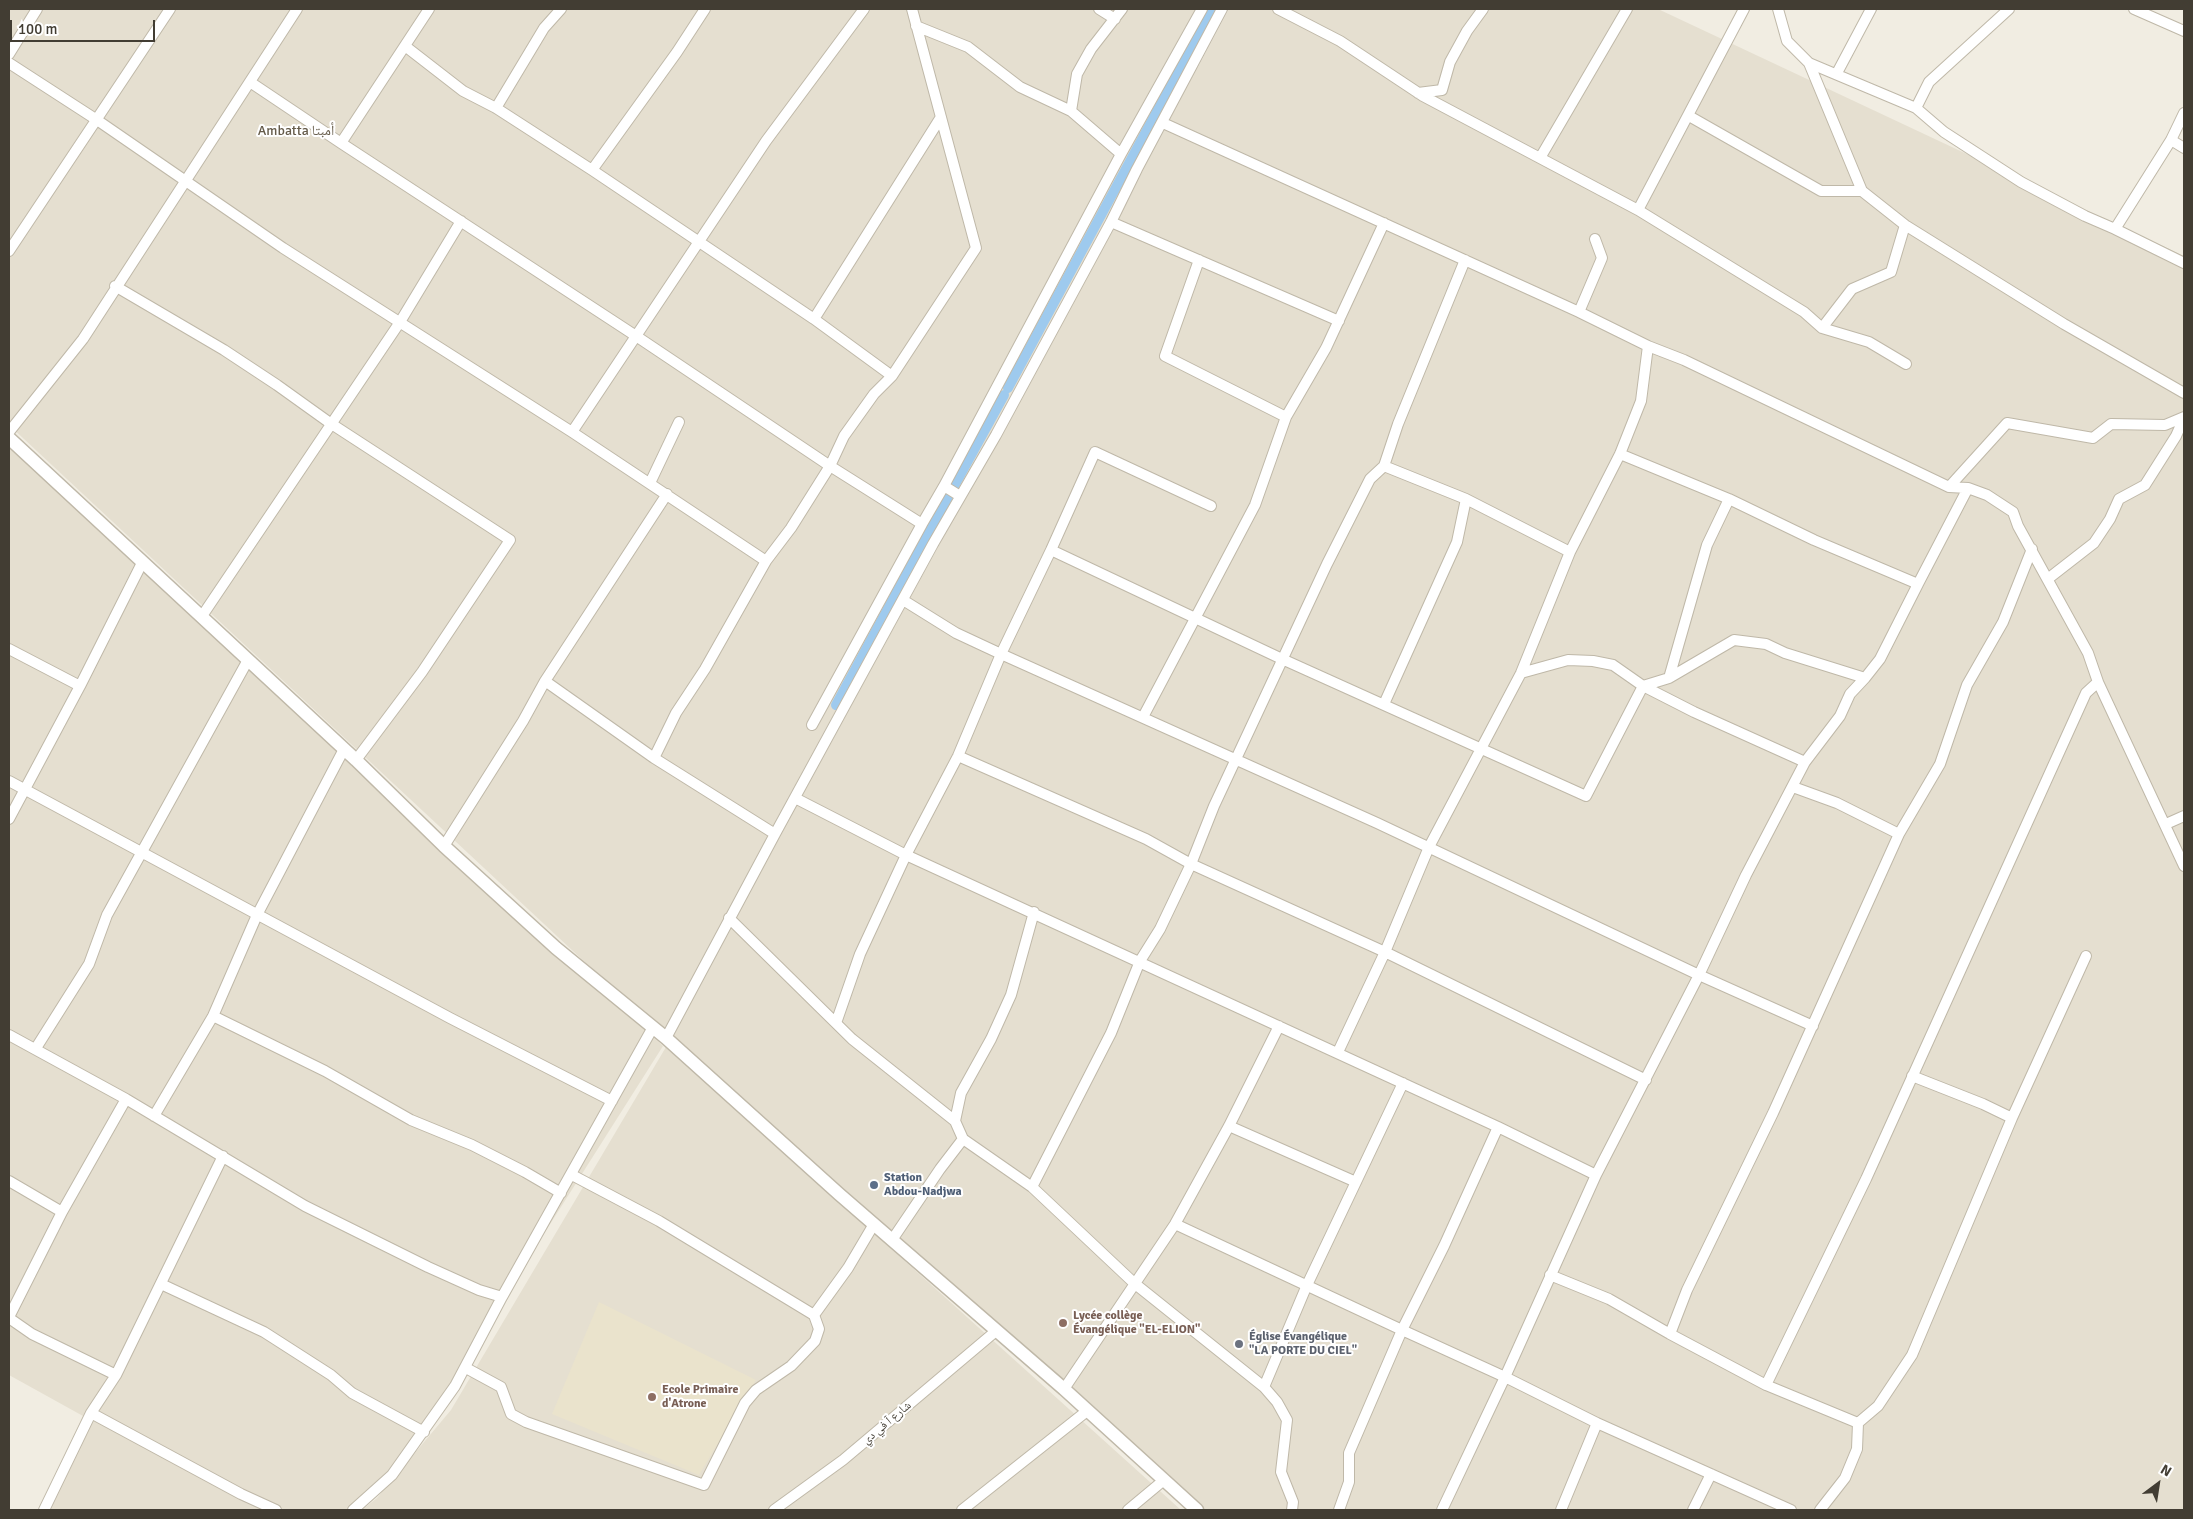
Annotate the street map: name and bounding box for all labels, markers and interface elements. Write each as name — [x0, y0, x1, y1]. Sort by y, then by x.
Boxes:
scale bar — [12, 10, 158, 42]
text: 100 m — [18, 20, 58, 38]
district label: Ambatta أمبتا — [258, 123, 334, 139]
place label: Station Abdou-Nadjwa — [884, 1171, 962, 1199]
marker: Station Abdou-Nadjwa — [868, 1179, 880, 1191]
place label: Lycée collège Évangélique "EL-ELION" — [1073, 1309, 1200, 1337]
marker: Lycée collège Évangélique "EL-ELION" — [1057, 1317, 1069, 1329]
place label: Église Évangélique "LA PORTE DU CIEL" — [1249, 1330, 1357, 1358]
marker: Église Évangélique "LA PORTE DU CIEL" — [1233, 1338, 1245, 1350]
place label: Ecole Primaire d'Atrone — [662, 1383, 738, 1411]
marker: Ecole Primaire d'Atrone — [646, 1391, 658, 1403]
street label: شارع آ في دي — [860, 1398, 914, 1448]
north arrow — [2133, 1459, 2183, 1509]
text: N — [2157, 1461, 2175, 1481]

